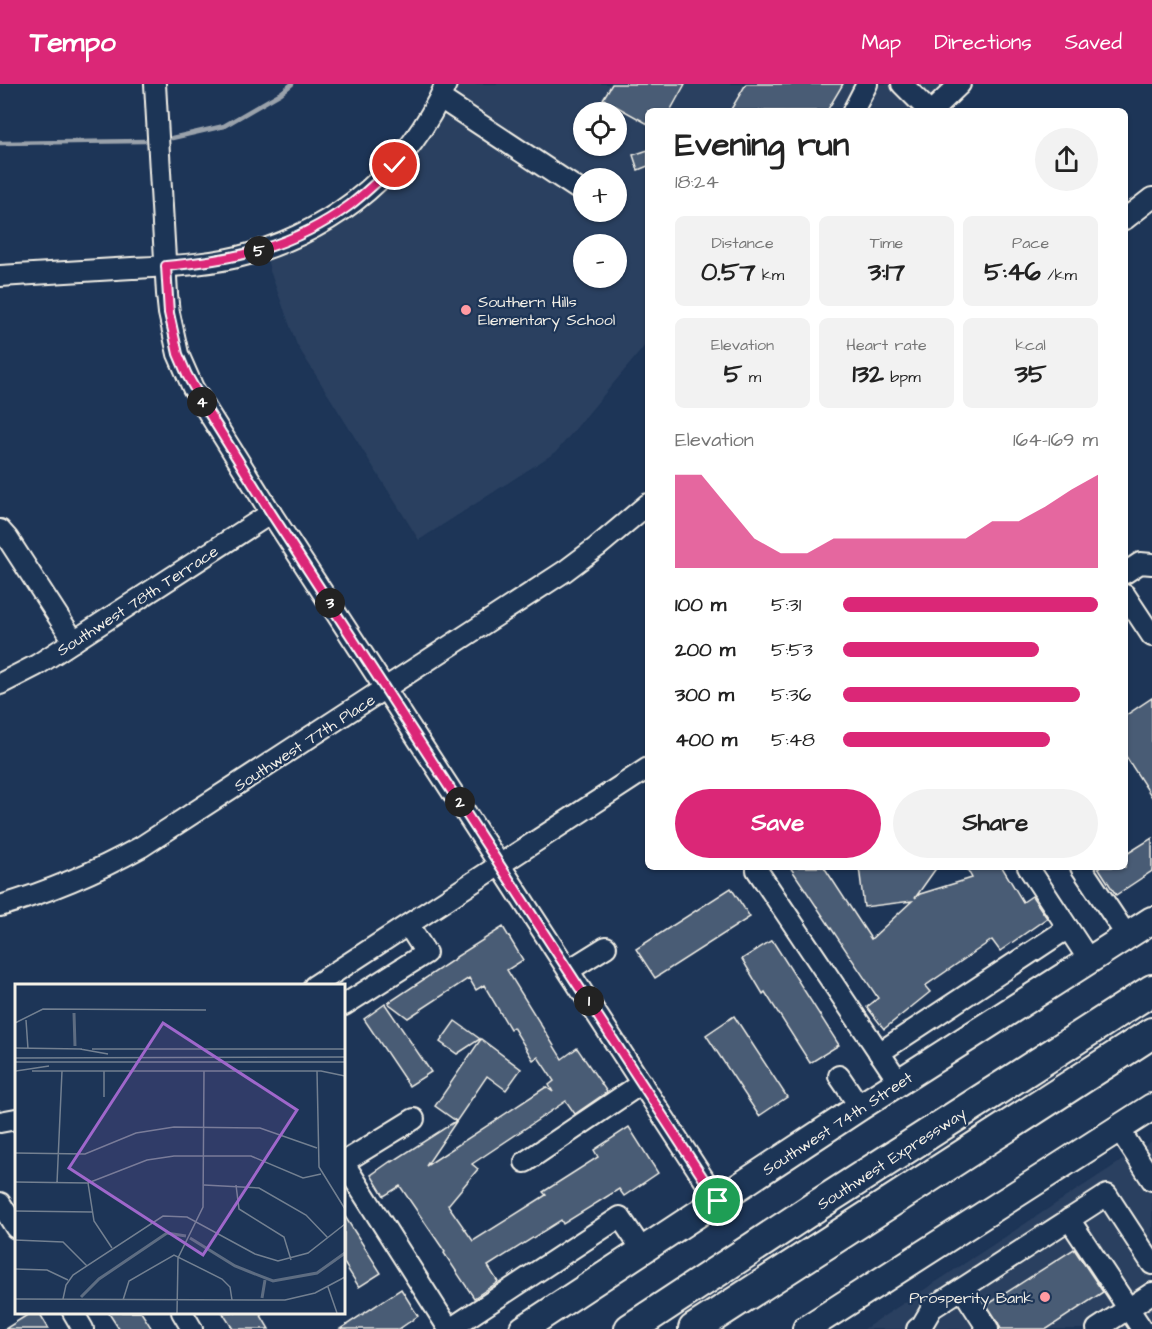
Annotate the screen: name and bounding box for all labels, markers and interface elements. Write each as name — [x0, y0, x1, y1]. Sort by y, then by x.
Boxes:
text: Tempo — [30, 23, 116, 62]
text: Map — [861, 28, 901, 57]
text: Directions — [934, 28, 1032, 57]
text: Saved — [1065, 28, 1122, 57]
map controls — [573, 102, 627, 288]
button: locate — [573, 102, 627, 156]
text: Evening run — [675, 122, 849, 168]
button: share — [1035, 128, 1098, 191]
pin — [369, 139, 420, 190]
icon: check — [378, 148, 411, 181]
button: + — [573, 168, 627, 222]
text: 18:24 — [675, 168, 719, 196]
text: Distance — [711, 232, 774, 254]
text: Time — [870, 232, 903, 254]
text: Pace — [1012, 232, 1049, 254]
button: − — [573, 234, 627, 288]
pin: 5 — [244, 236, 274, 266]
text: 5 — [253, 240, 265, 262]
text: 0.57 — [701, 254, 755, 290]
text: 3:17 — [868, 254, 905, 290]
text: 5:46 — [984, 254, 1041, 290]
text: km — [755, 264, 784, 286]
text: /km — [1041, 264, 1077, 286]
place label: Southern Hills Elementary School — [478, 291, 615, 332]
marker: Southern Hills Elementary School — [459, 303, 473, 317]
text: Elevation — [711, 334, 774, 356]
text: Heart rate — [846, 334, 927, 356]
text: kcal — [1015, 334, 1046, 356]
text: 5 — [724, 356, 742, 392]
text: 132 — [852, 356, 884, 392]
text: 35 — [1015, 356, 1046, 392]
text: m — [742, 366, 761, 388]
text: bpm — [884, 366, 921, 388]
pin: 4 — [187, 387, 217, 417]
text: 4 — [197, 391, 207, 413]
text: Elevation — [675, 426, 754, 454]
text: 164–169 m — [1013, 426, 1098, 454]
street label: Southwest 78th Terrace — [53, 540, 223, 661]
pin: 3 — [315, 588, 345, 618]
text: 100 m — [675, 591, 726, 619]
text: 5:31 — [771, 591, 801, 619]
text: 3 — [326, 592, 334, 614]
text: 200 m — [675, 636, 735, 664]
text: 5:53 — [771, 636, 813, 664]
text: 300 m — [675, 681, 734, 709]
text: 5:36 — [771, 681, 811, 709]
street label: Southwest 77th Place — [230, 689, 380, 797]
text: 400 m — [675, 726, 737, 754]
text: 5:48 — [771, 726, 815, 754]
pin: 2 — [445, 787, 475, 817]
button: Save — [675, 789, 881, 858]
button: Share — [893, 789, 1098, 858]
text: 2 — [455, 791, 465, 813]
inset map — [15, 984, 345, 1314]
pin: 1 — [574, 986, 604, 1016]
text: 1 — [588, 990, 590, 1012]
street label: Southwest 74th Street — [758, 1067, 917, 1181]
street label: Southwest Expressway — [813, 1102, 971, 1216]
pin — [692, 1175, 743, 1226]
icon: arrive — [701, 1184, 734, 1217]
place label: Prosperity Bank — [909, 1287, 1033, 1310]
marker: Prosperity Bank — [1038, 1290, 1052, 1304]

